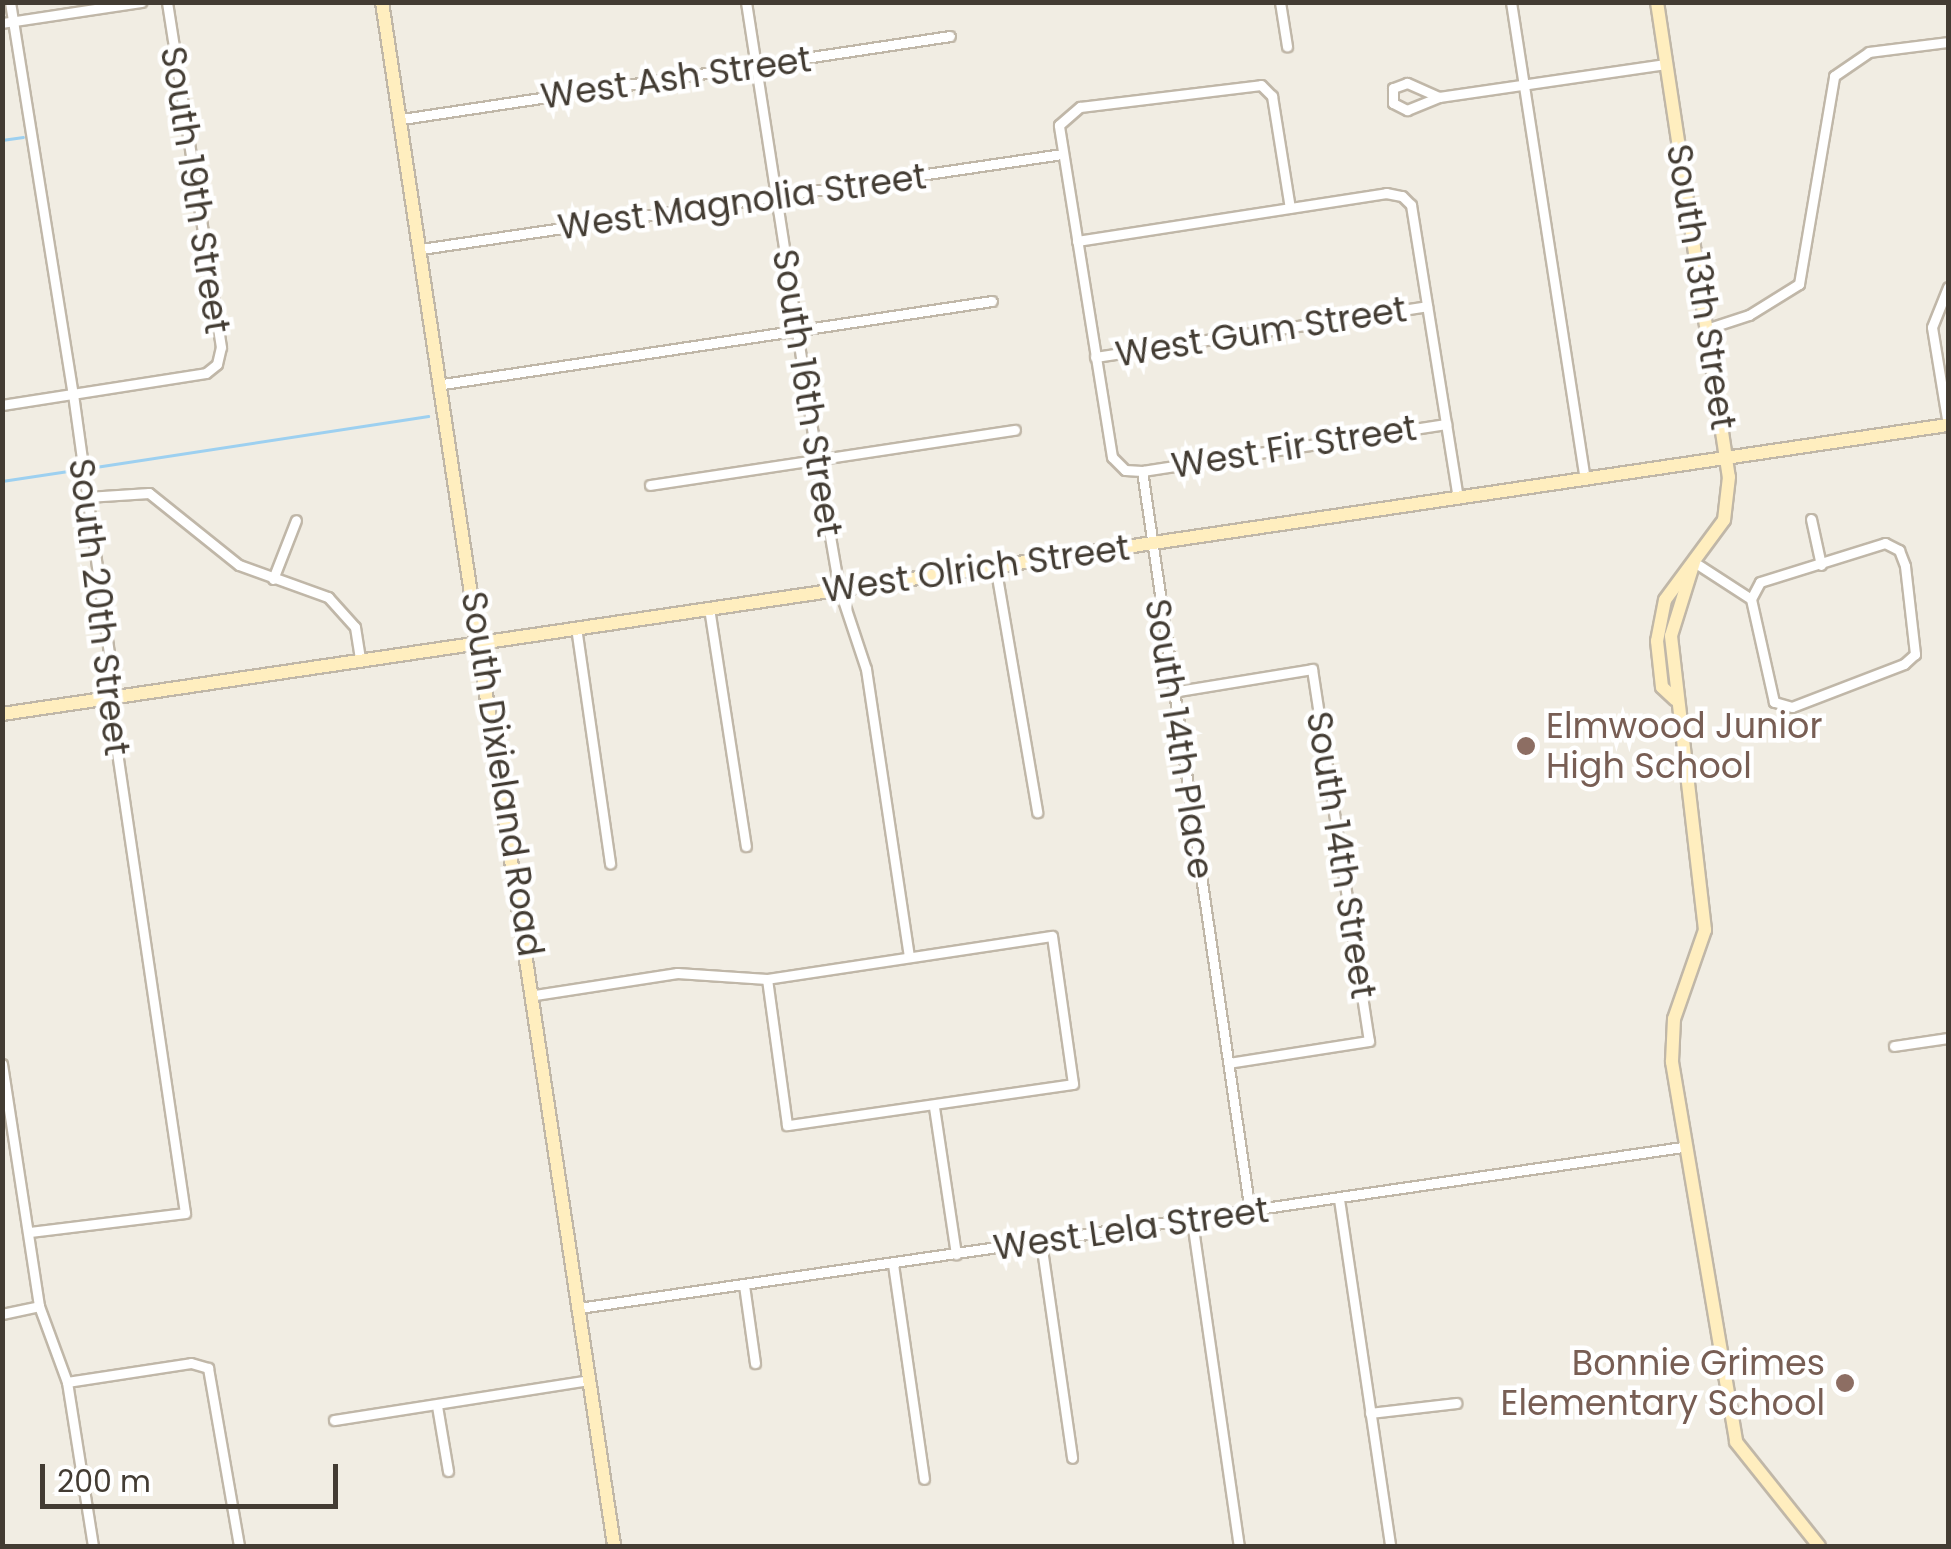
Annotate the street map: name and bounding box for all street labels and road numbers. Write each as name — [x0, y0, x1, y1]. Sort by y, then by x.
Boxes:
street label: West Ash Street — [538, 38, 814, 118]
street label: South 19th Street — [152, 43, 238, 337]
street label: South 13th Street — [1658, 141, 1744, 433]
street label: West Magnolia Street — [555, 155, 929, 249]
street label: South 16th Street — [764, 246, 850, 540]
street label: West Gum Street — [1113, 288, 1409, 376]
street label: West Fir Street — [1169, 407, 1419, 487]
street label: South 20th Street — [60, 456, 138, 758]
street label: West Olrich Street — [820, 527, 1132, 611]
street label: South Dixieland Road — [452, 589, 552, 959]
street label: South 14th Place — [1136, 596, 1222, 882]
street label: South 14th Street — [1298, 708, 1384, 1002]
street label: West Lela Street — [991, 1189, 1271, 1269]

